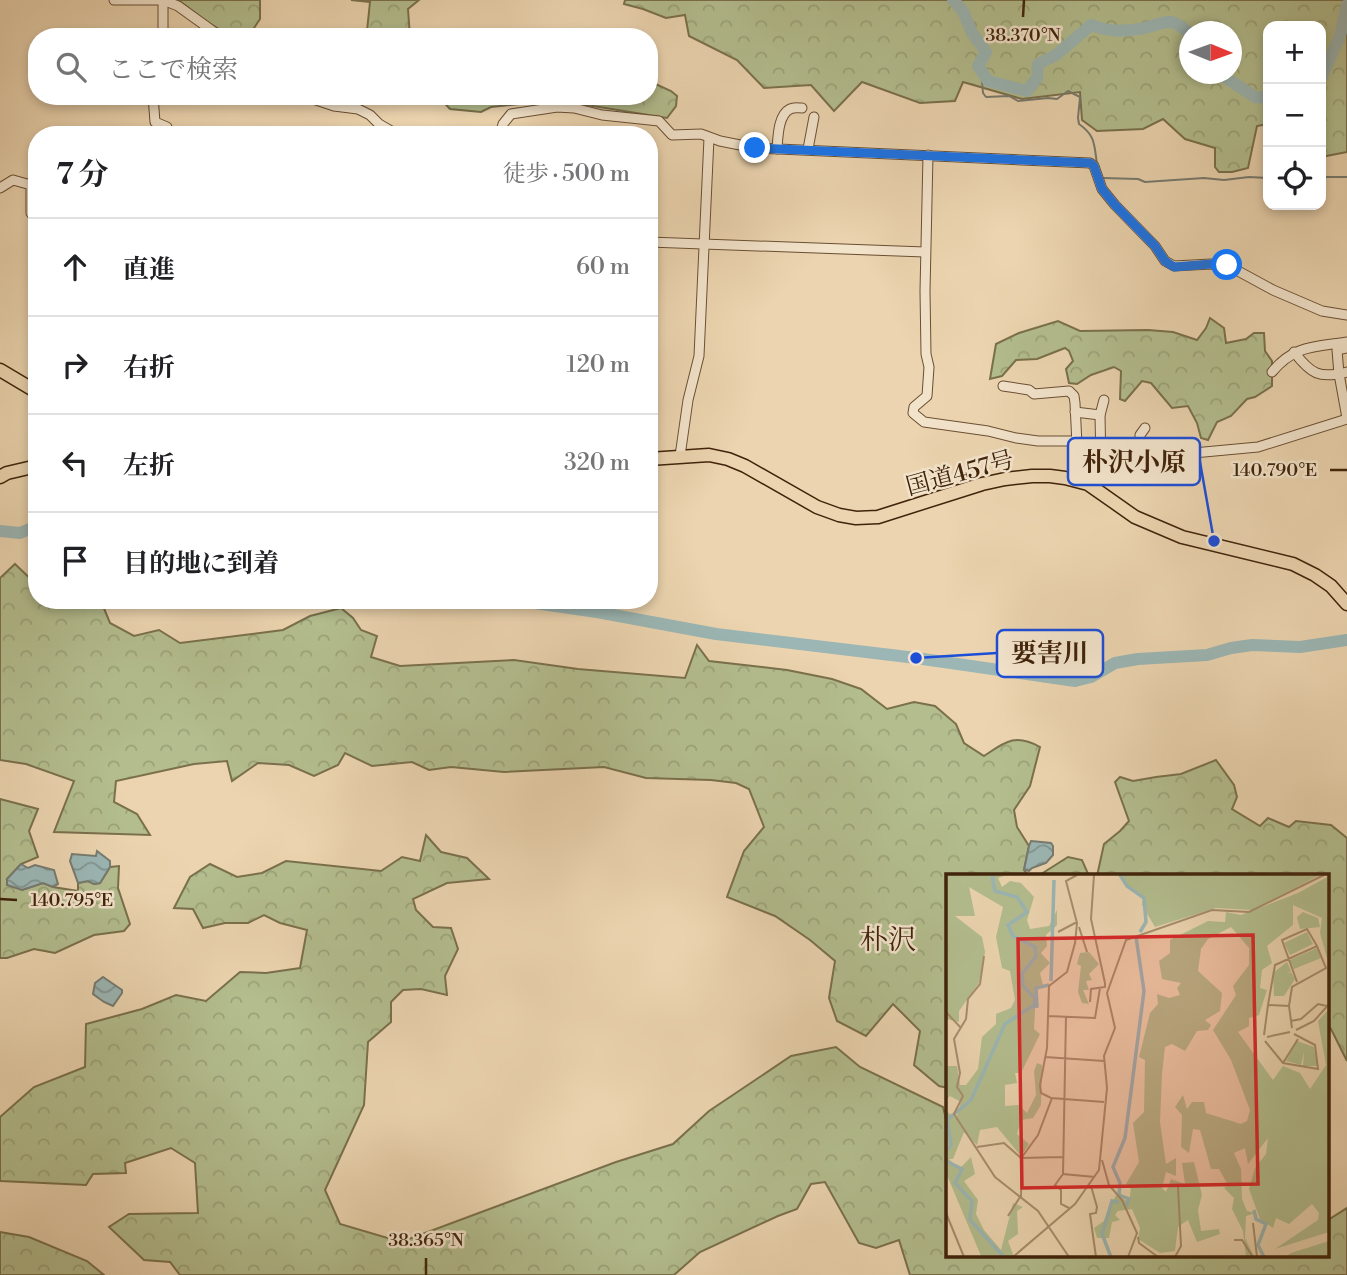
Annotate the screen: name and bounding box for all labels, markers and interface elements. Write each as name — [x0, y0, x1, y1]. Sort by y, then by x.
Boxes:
north arrow — [1179, 21, 1242, 84]
map controls — [1263, 21, 1326, 210]
button: + — [1263, 21, 1326, 84]
text: 38.370°N — [985, 24, 1061, 47]
search box — [28, 28, 658, 105]
icon: search — [52, 48, 90, 86]
text: ここで検索 — [108, 54, 238, 86]
button: − — [1263, 84, 1326, 147]
route end — [739, 132, 770, 163]
button: locate — [1263, 147, 1326, 210]
text: 7 分 — [56, 156, 109, 194]
text: 徒歩 · 500 m — [503, 160, 630, 188]
icon: ahead — [56, 248, 94, 286]
route start — [1211, 249, 1242, 280]
text: 60 m — [576, 253, 630, 281]
text: 直進 — [123, 254, 175, 286]
icon: right — [56, 346, 94, 384]
text: 120 m — [566, 351, 630, 379]
text: 右折 — [123, 352, 175, 384]
callout: 朴沢小原 — [1068, 438, 1200, 485]
icon: left — [56, 444, 94, 482]
street label: 国道457号 — [903, 445, 1018, 503]
text: 朴沢小原 — [1082, 447, 1186, 479]
text: 320 m — [564, 449, 630, 477]
text: 左折 — [123, 450, 175, 482]
text: 140.790°E — [1233, 459, 1317, 482]
icon: arrive — [56, 542, 94, 580]
text: 目的地に到着 — [123, 548, 279, 580]
callout: 要害川 — [997, 630, 1103, 677]
text: 要害川 — [1011, 638, 1089, 670]
inset map — [946, 874, 1330, 1258]
text: 140.795°E — [31, 889, 113, 912]
district label: 朴沢 — [860, 923, 916, 958]
text: 38.365°N — [388, 1229, 464, 1252]

